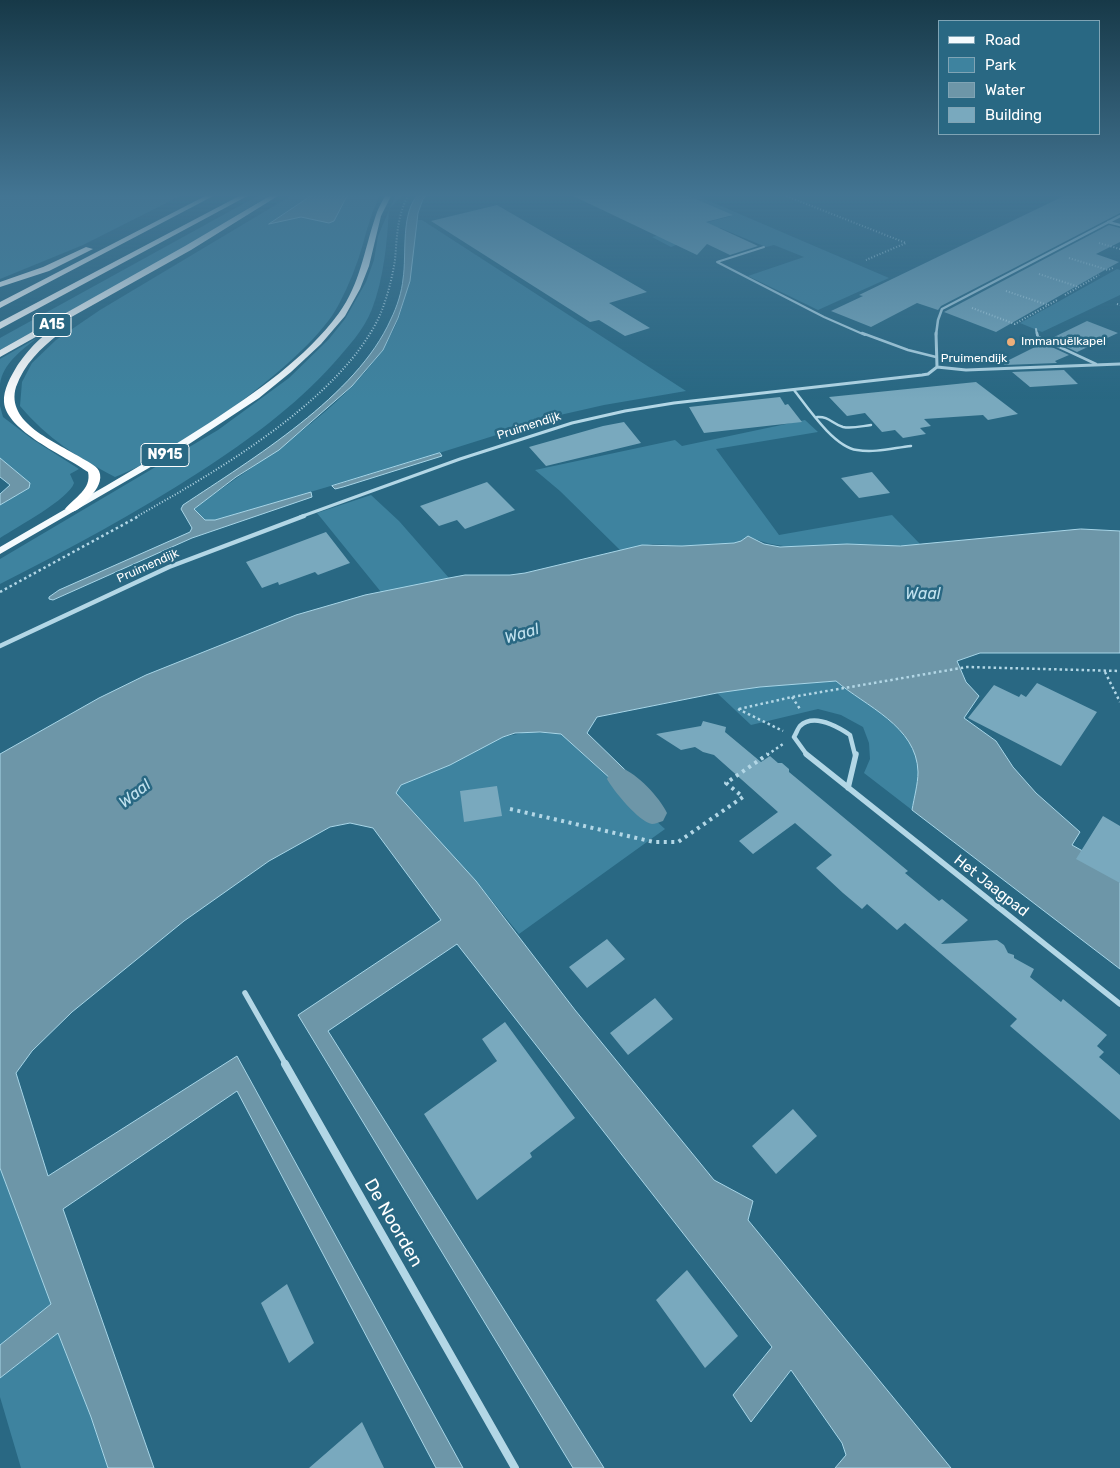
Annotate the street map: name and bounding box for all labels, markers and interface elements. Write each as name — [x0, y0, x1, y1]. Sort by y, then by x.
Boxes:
legend — [938, 20, 1100, 135]
text: Road — [985, 31, 1021, 49]
text: Park — [985, 56, 1016, 74]
text: Water — [985, 81, 1025, 99]
text: Building — [985, 106, 1042, 124]
road number: A15 — [33, 314, 71, 336]
place label: Immanuëlkapel — [1021, 335, 1106, 349]
marker: Immanuëlkapel — [1005, 336, 1017, 348]
street label: Pruimendijk — [941, 352, 1007, 366]
street label: Pruimendijk — [495, 409, 563, 443]
road number: N915 — [141, 444, 189, 466]
street label: Pruimendijk — [115, 546, 181, 586]
water label: Waal — [905, 584, 941, 604]
water label: Waal — [502, 620, 542, 648]
water label: Waal — [115, 776, 155, 812]
street label: Het Jaagpad — [950, 851, 1032, 921]
street label: De Noorden — [359, 1175, 427, 1271]

